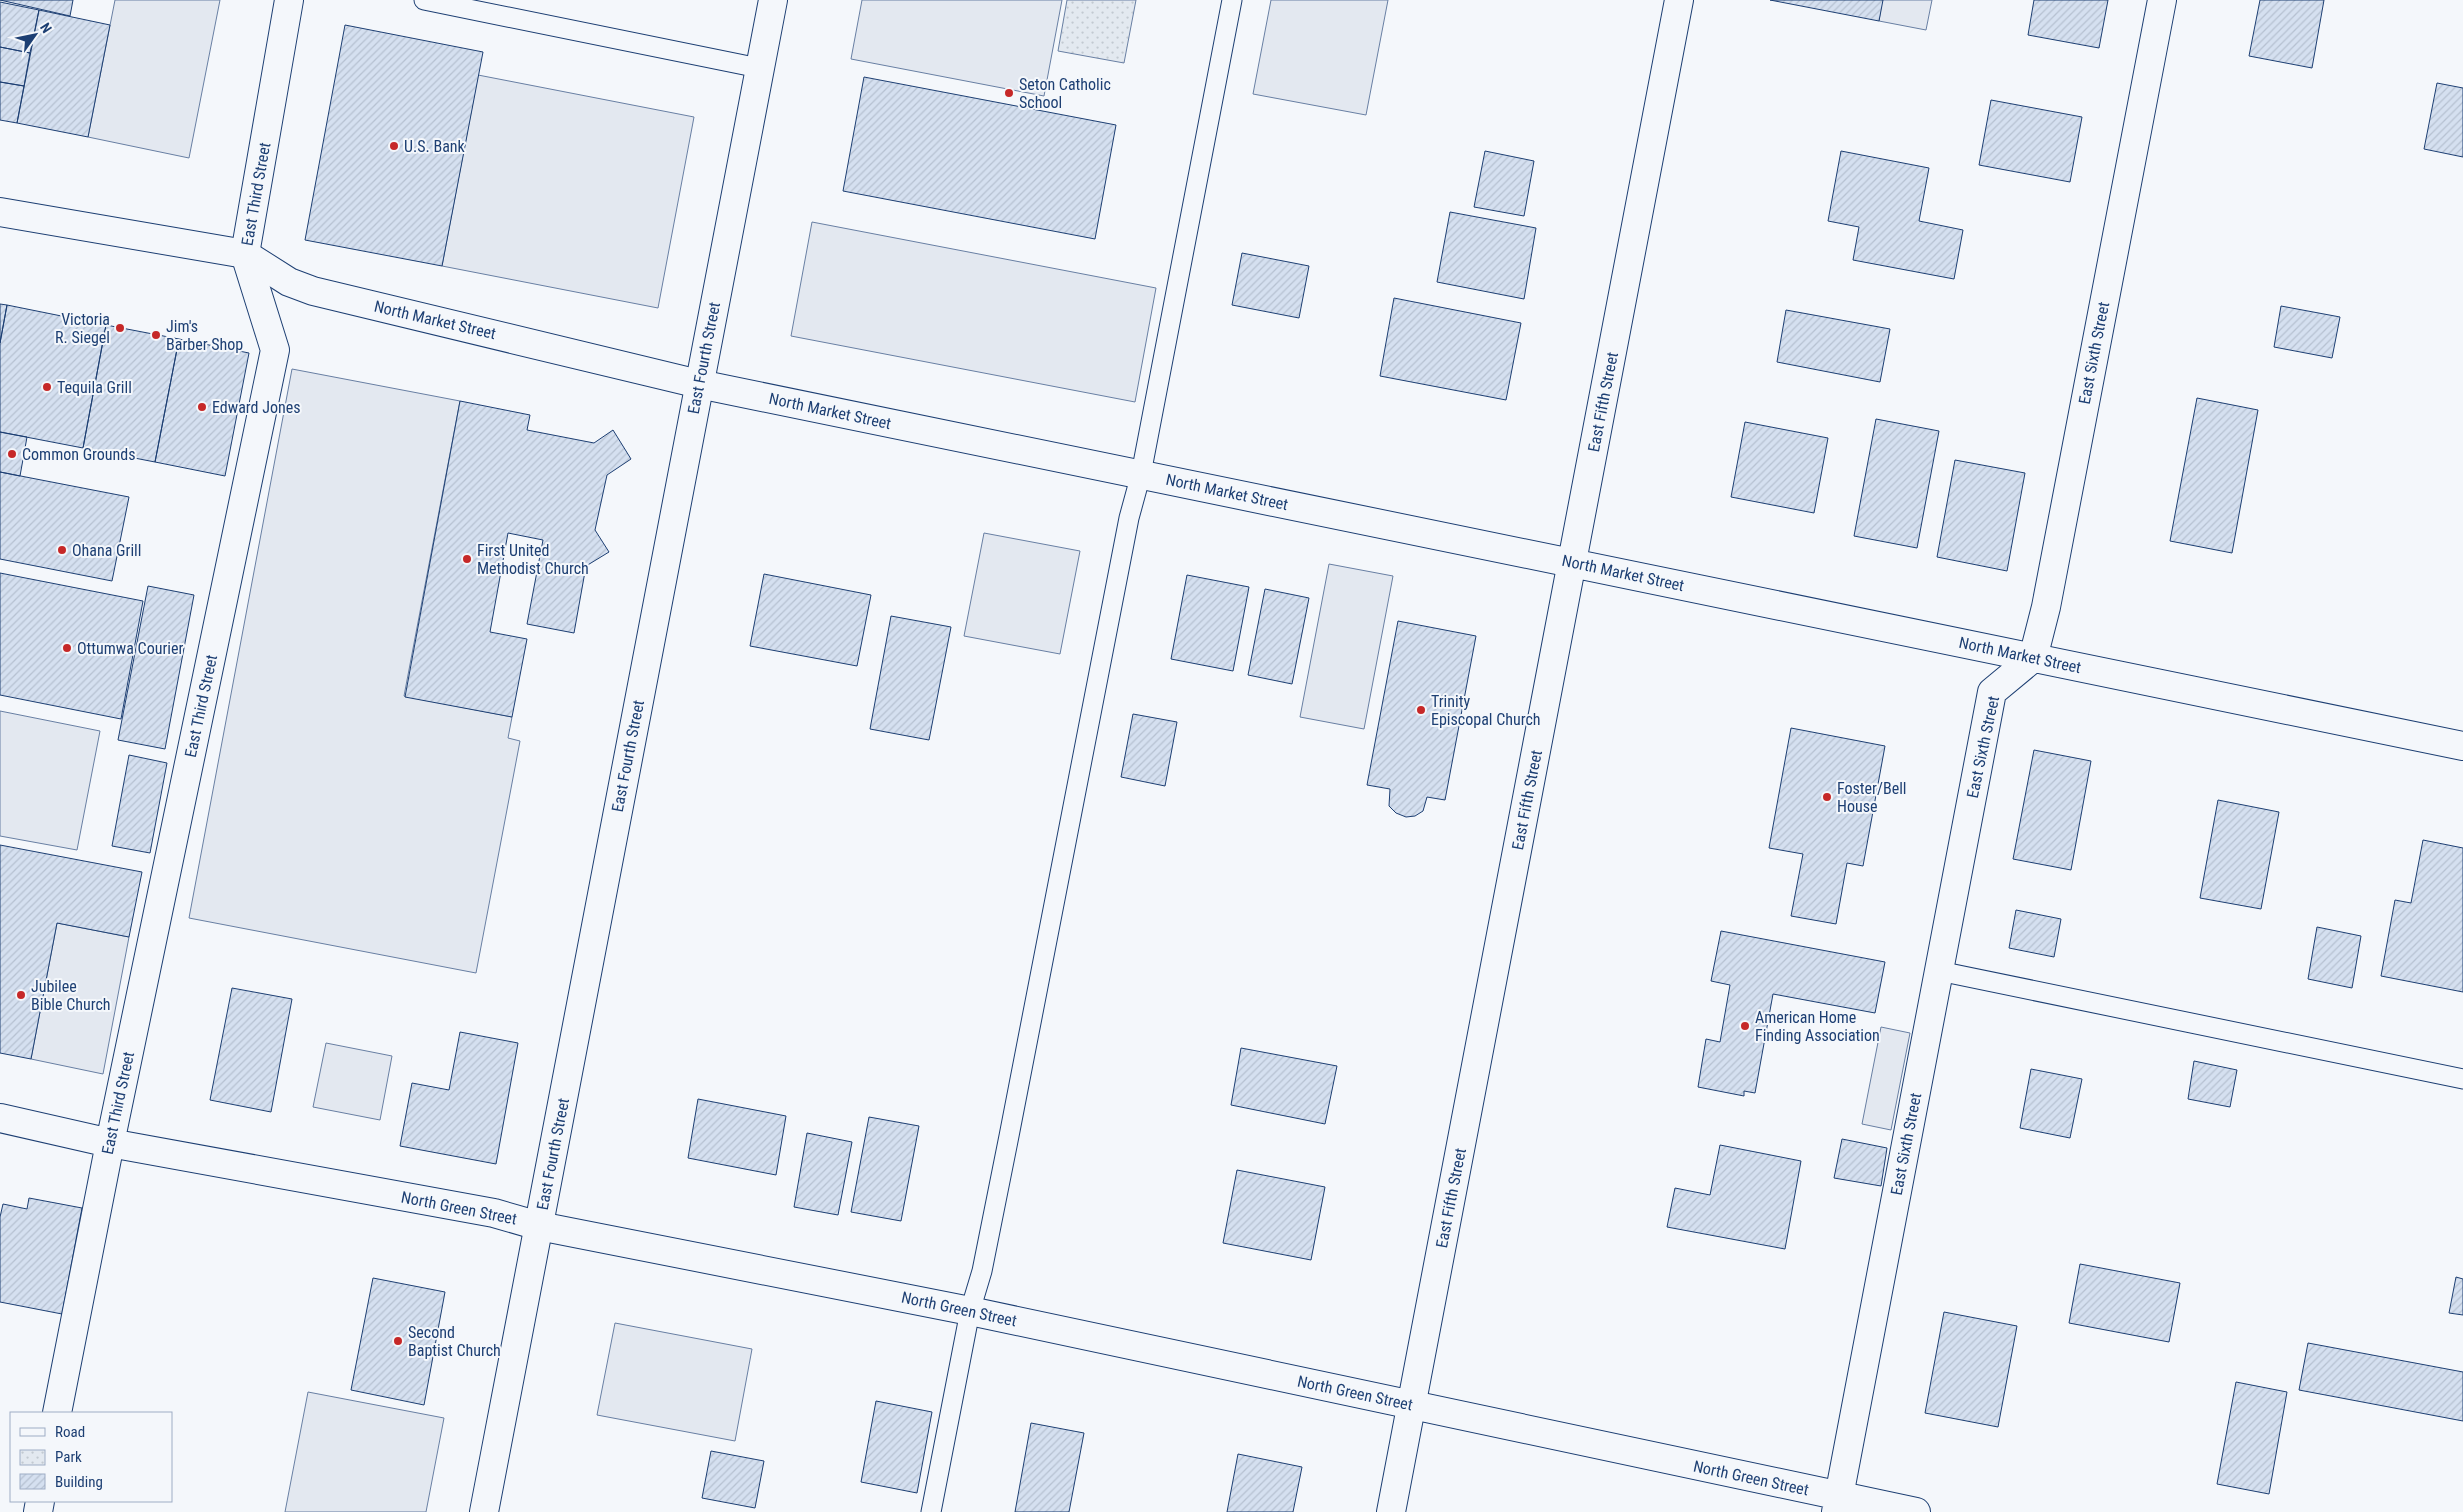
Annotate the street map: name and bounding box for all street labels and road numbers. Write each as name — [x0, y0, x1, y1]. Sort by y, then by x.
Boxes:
street label: East Third Street — [238, 141, 274, 247]
street label: North Market Street — [372, 297, 498, 343]
street label: East Fourth Street — [684, 300, 724, 416]
street label: East Sixth Street — [2075, 300, 2113, 406]
street label: East Fifth Street — [1584, 350, 1622, 454]
street label: North Market Street — [767, 389, 893, 433]
street label: North Market Street — [1164, 470, 1290, 514]
street label: North Market Street — [1560, 551, 1686, 595]
street label: North Market Street — [1957, 633, 2083, 677]
street label: East Third Street — [181, 653, 221, 759]
street label: East Sixth Street — [1963, 694, 2003, 800]
street label: East Fourth Street — [608, 698, 648, 814]
street label: East Fifth Street — [1508, 748, 1546, 852]
street label: East Third Street — [98, 1050, 138, 1156]
street label: East Sixth Street — [1887, 1091, 1925, 1197]
street label: East Fourth Street — [533, 1096, 573, 1212]
street label: East Fifth Street — [1432, 1146, 1470, 1250]
street label: North Green Street — [400, 1187, 519, 1229]
street label: North Green Street — [900, 1287, 1019, 1331]
street label: North Green Street — [1296, 1371, 1415, 1415]
street label: North Green Street — [1692, 1456, 1811, 1500]

